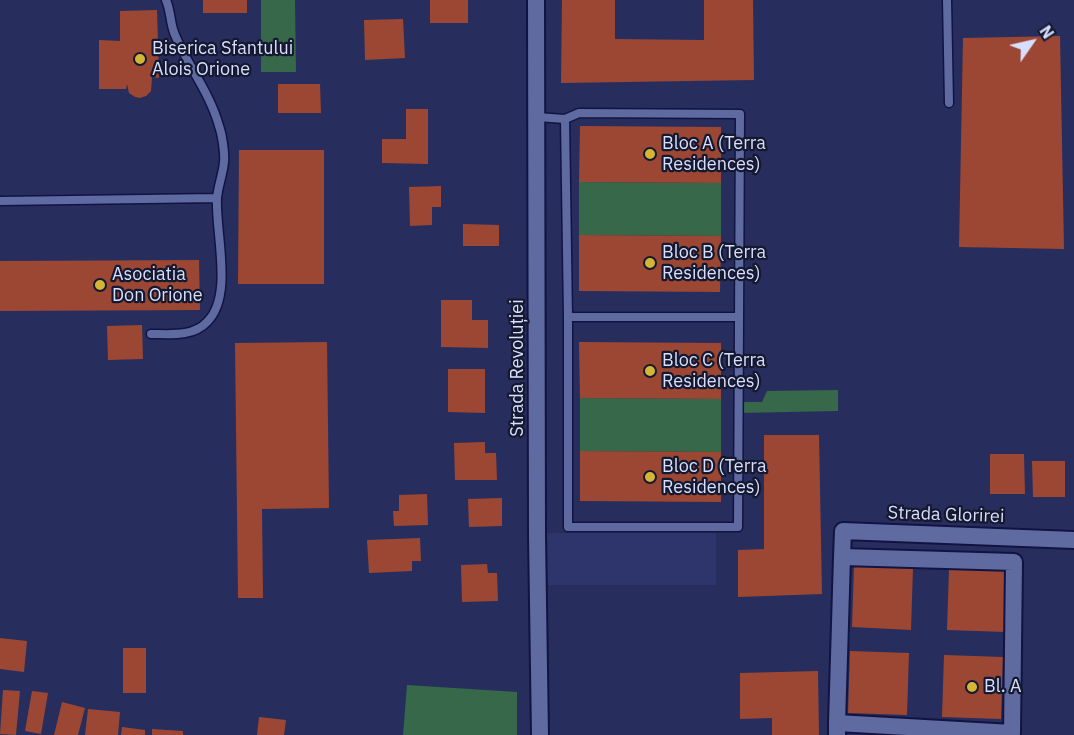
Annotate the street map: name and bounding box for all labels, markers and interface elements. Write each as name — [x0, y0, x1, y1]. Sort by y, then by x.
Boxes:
north arrow — [1002, 12, 1062, 72]
text: N — [1035, 22, 1058, 42]
place label: Biserica Sfantului Alois Orione — [152, 38, 293, 80]
marker: Biserica Sfantului Alois Orione — [133, 52, 147, 66]
place label: Bloc A (Terra Residences) — [662, 133, 766, 176]
marker: Bloc A (Terra Residences) — [643, 147, 657, 161]
place label: Bloc B (Terra Residences) — [662, 242, 766, 284]
marker: Bloc B (Terra Residences) — [643, 256, 657, 270]
place label: Asociatia Don Orione — [112, 264, 203, 306]
marker: Asociatia Don Orione — [93, 278, 107, 292]
street label: Strada Revoluției — [507, 299, 529, 437]
place label: Bloc C (Terra Residences) — [662, 350, 766, 392]
marker: Bloc C (Terra Residences) — [643, 364, 657, 378]
place label: Bloc D (Terra Residences) — [662, 456, 767, 498]
marker: Bloc D (Terra Residences) — [643, 470, 657, 484]
street label: Strada Glorirei — [887, 502, 1005, 528]
place label: Bl. A — [984, 676, 1022, 698]
marker: Bl. A — [965, 680, 979, 694]

